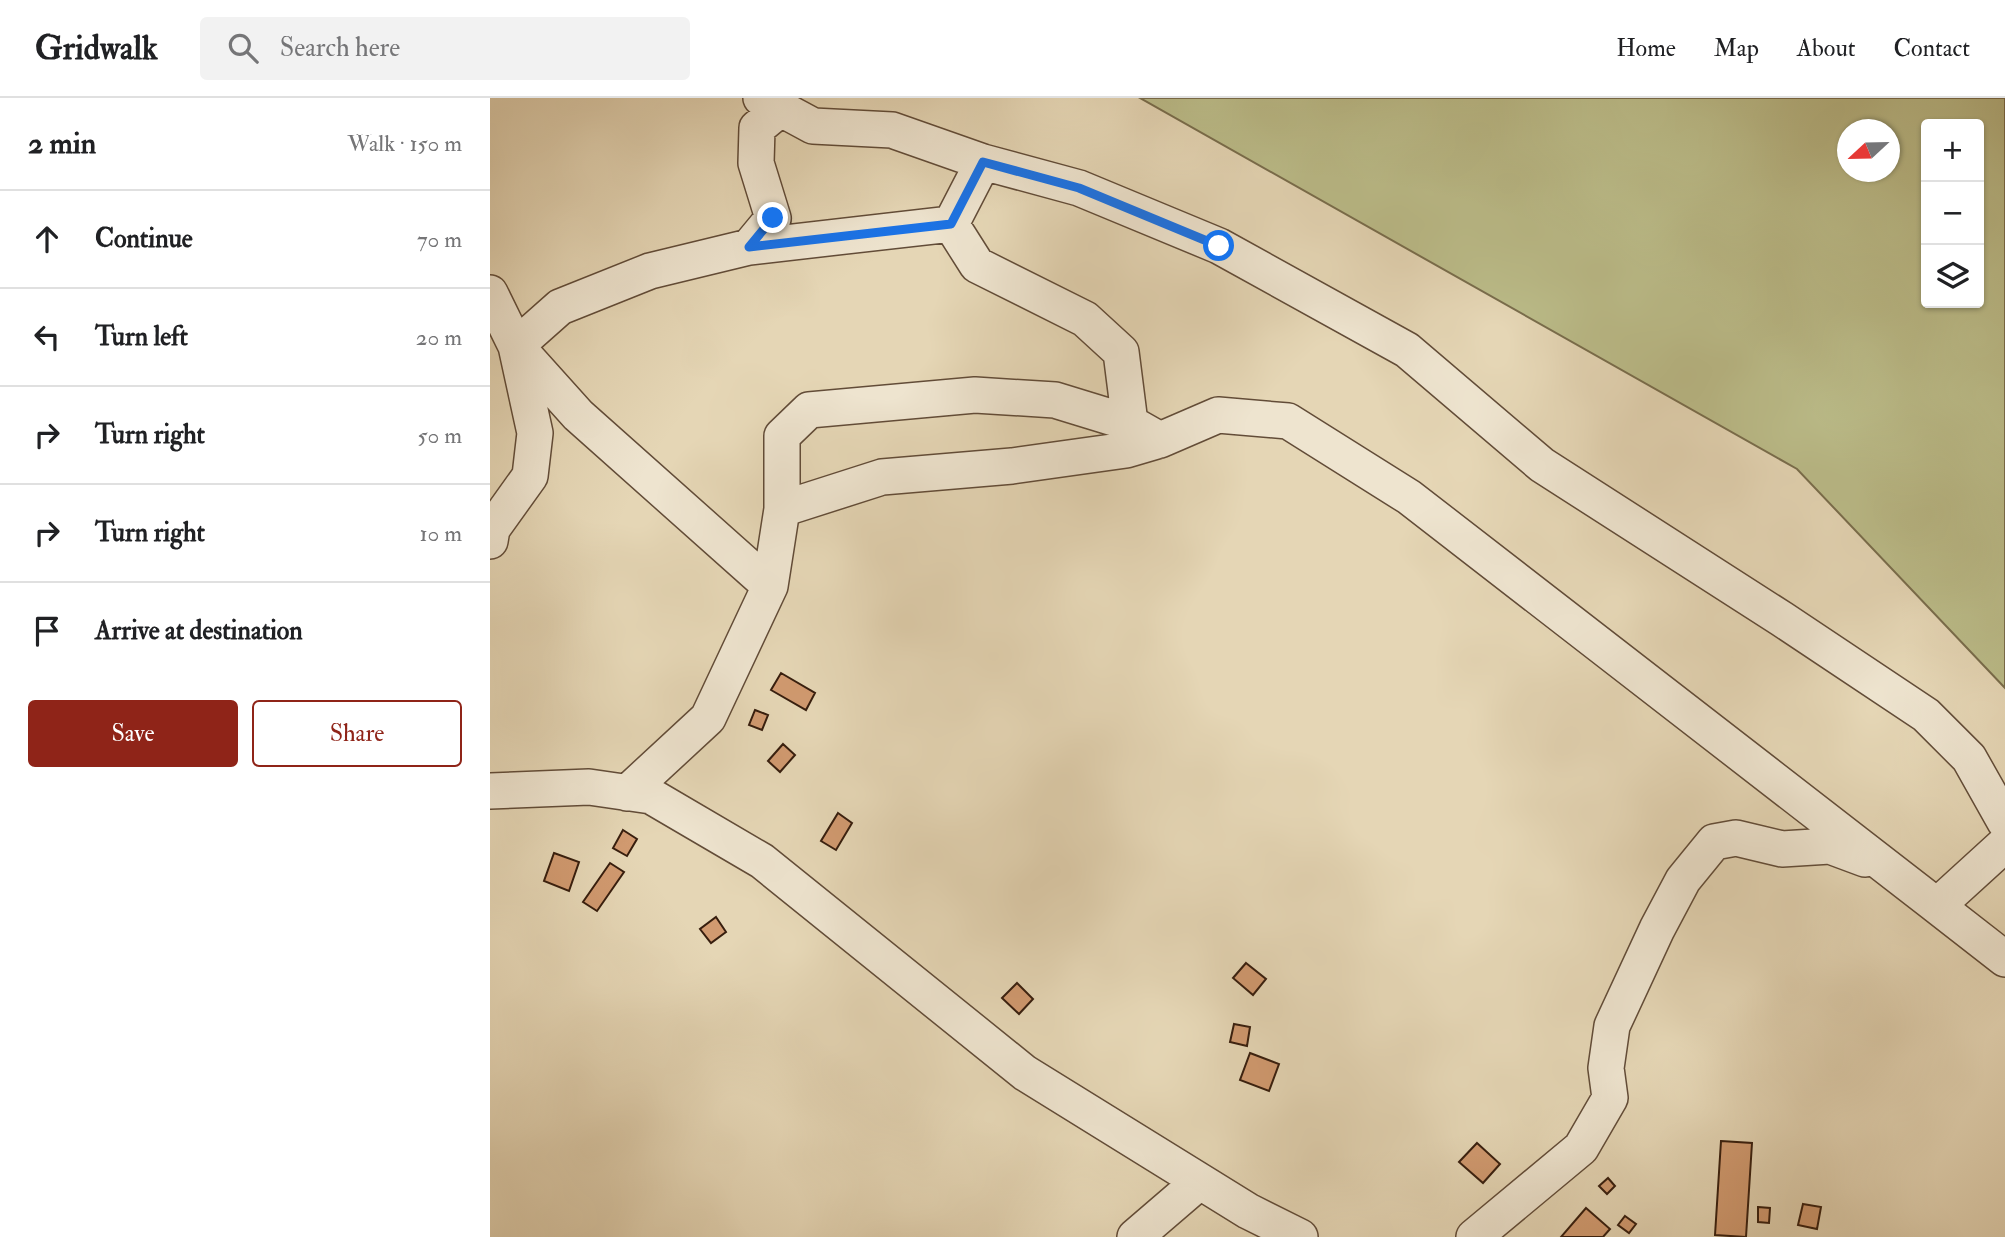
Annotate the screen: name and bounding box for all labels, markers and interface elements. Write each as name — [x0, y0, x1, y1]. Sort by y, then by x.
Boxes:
search box — [200, 17, 690, 80]
text: Gridwalk — [35, 28, 158, 69]
icon: search — [224, 29, 262, 67]
text: Search here — [280, 32, 400, 64]
text: Home — [1616, 33, 1676, 64]
text: Map — [1714, 33, 1759, 64]
text: About — [1797, 33, 1856, 64]
text: Contact — [1894, 33, 1970, 64]
north arrow — [1837, 119, 1900, 182]
map controls — [1921, 119, 1984, 308]
button: + — [1921, 119, 1984, 182]
text: 2 min — [28, 125, 96, 162]
text: Walk · 150 m — [348, 129, 462, 158]
button: − — [1921, 182, 1984, 245]
route end — [757, 202, 788, 233]
icon: ahead — [28, 220, 66, 258]
text: Continue — [95, 223, 193, 255]
text: 70 m — [417, 225, 462, 254]
route start — [1203, 230, 1234, 261]
button: layers — [1921, 245, 1984, 308]
icon: left — [28, 318, 66, 356]
text: Turn left — [95, 321, 188, 353]
text: 20 m — [416, 323, 462, 352]
icon: right — [28, 416, 66, 454]
text: Turn right — [95, 419, 205, 451]
text: 50 m — [418, 421, 462, 450]
icon: right — [28, 514, 66, 552]
text: Turn right — [95, 517, 205, 549]
text: 10 m — [419, 519, 462, 548]
icon: arrive — [28, 612, 66, 650]
text: Arrive at destination — [95, 615, 303, 647]
button: Save — [28, 700, 238, 767]
button: Share — [252, 700, 462, 767]

